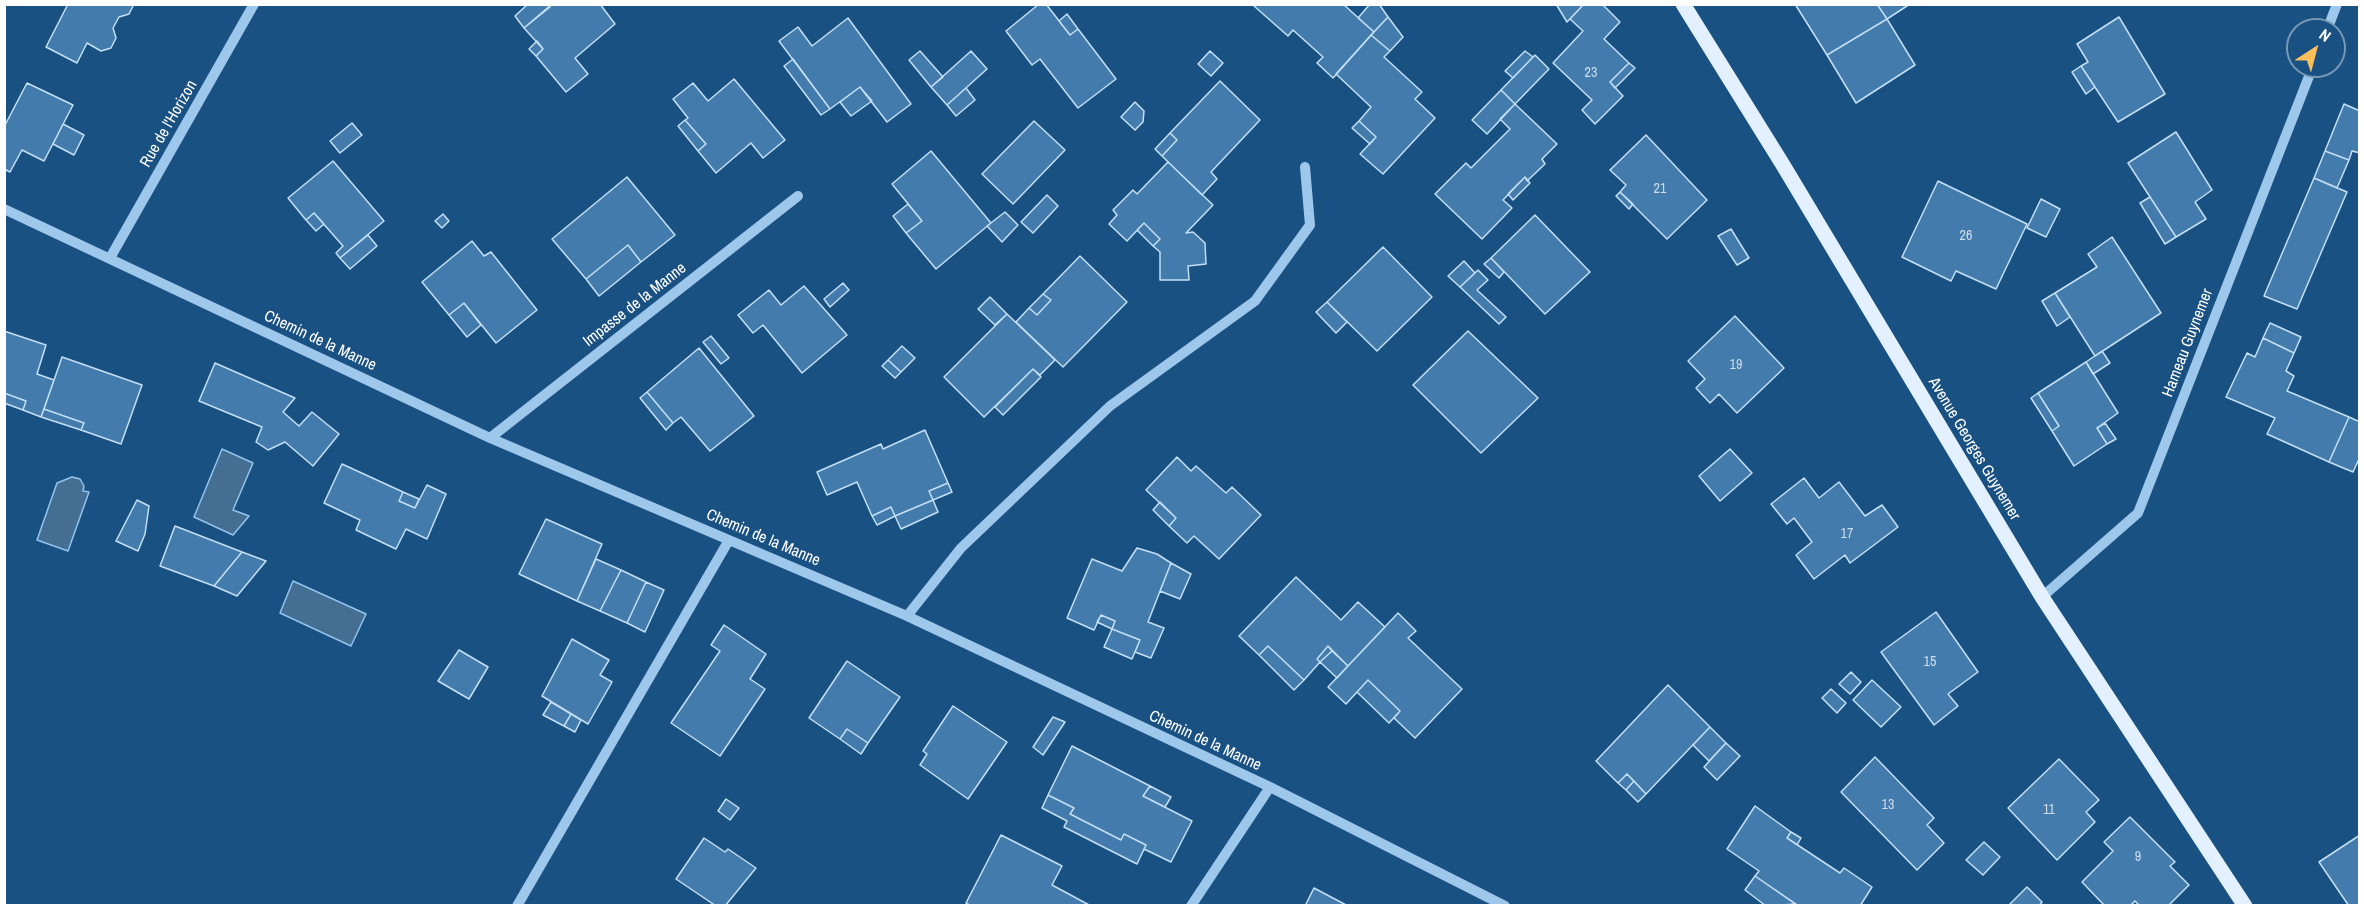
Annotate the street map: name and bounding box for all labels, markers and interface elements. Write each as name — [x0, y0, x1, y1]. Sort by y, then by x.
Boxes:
north arrow — [2286, 18, 2346, 78]
text: N — [2315, 23, 2336, 47]
house number: 23 — [1585, 65, 1597, 81]
street label: Rue de l'Horizon — [136, 77, 202, 171]
house number: 21 — [1654, 181, 1666, 197]
house number: 26 — [1960, 228, 1972, 244]
street label: Impasse de la Manne — [580, 259, 690, 351]
street label: Hameau Guynemer — [2159, 286, 2217, 400]
street label: Chemin de la Manne — [261, 307, 379, 375]
house number: 19 — [1730, 357, 1742, 373]
street label: Avenue Georges Guynemer — [1924, 374, 2024, 524]
street label: Chemin de la Manne — [703, 505, 823, 571]
house number: 17 — [1841, 526, 1853, 542]
house number: 15 — [1924, 654, 1936, 670]
street label: Chemin de la Manne — [1146, 707, 1264, 775]
house number: 13 — [1882, 797, 1894, 813]
house number: 11 — [2043, 802, 2055, 818]
house number: 9 — [2135, 849, 2141, 865]

